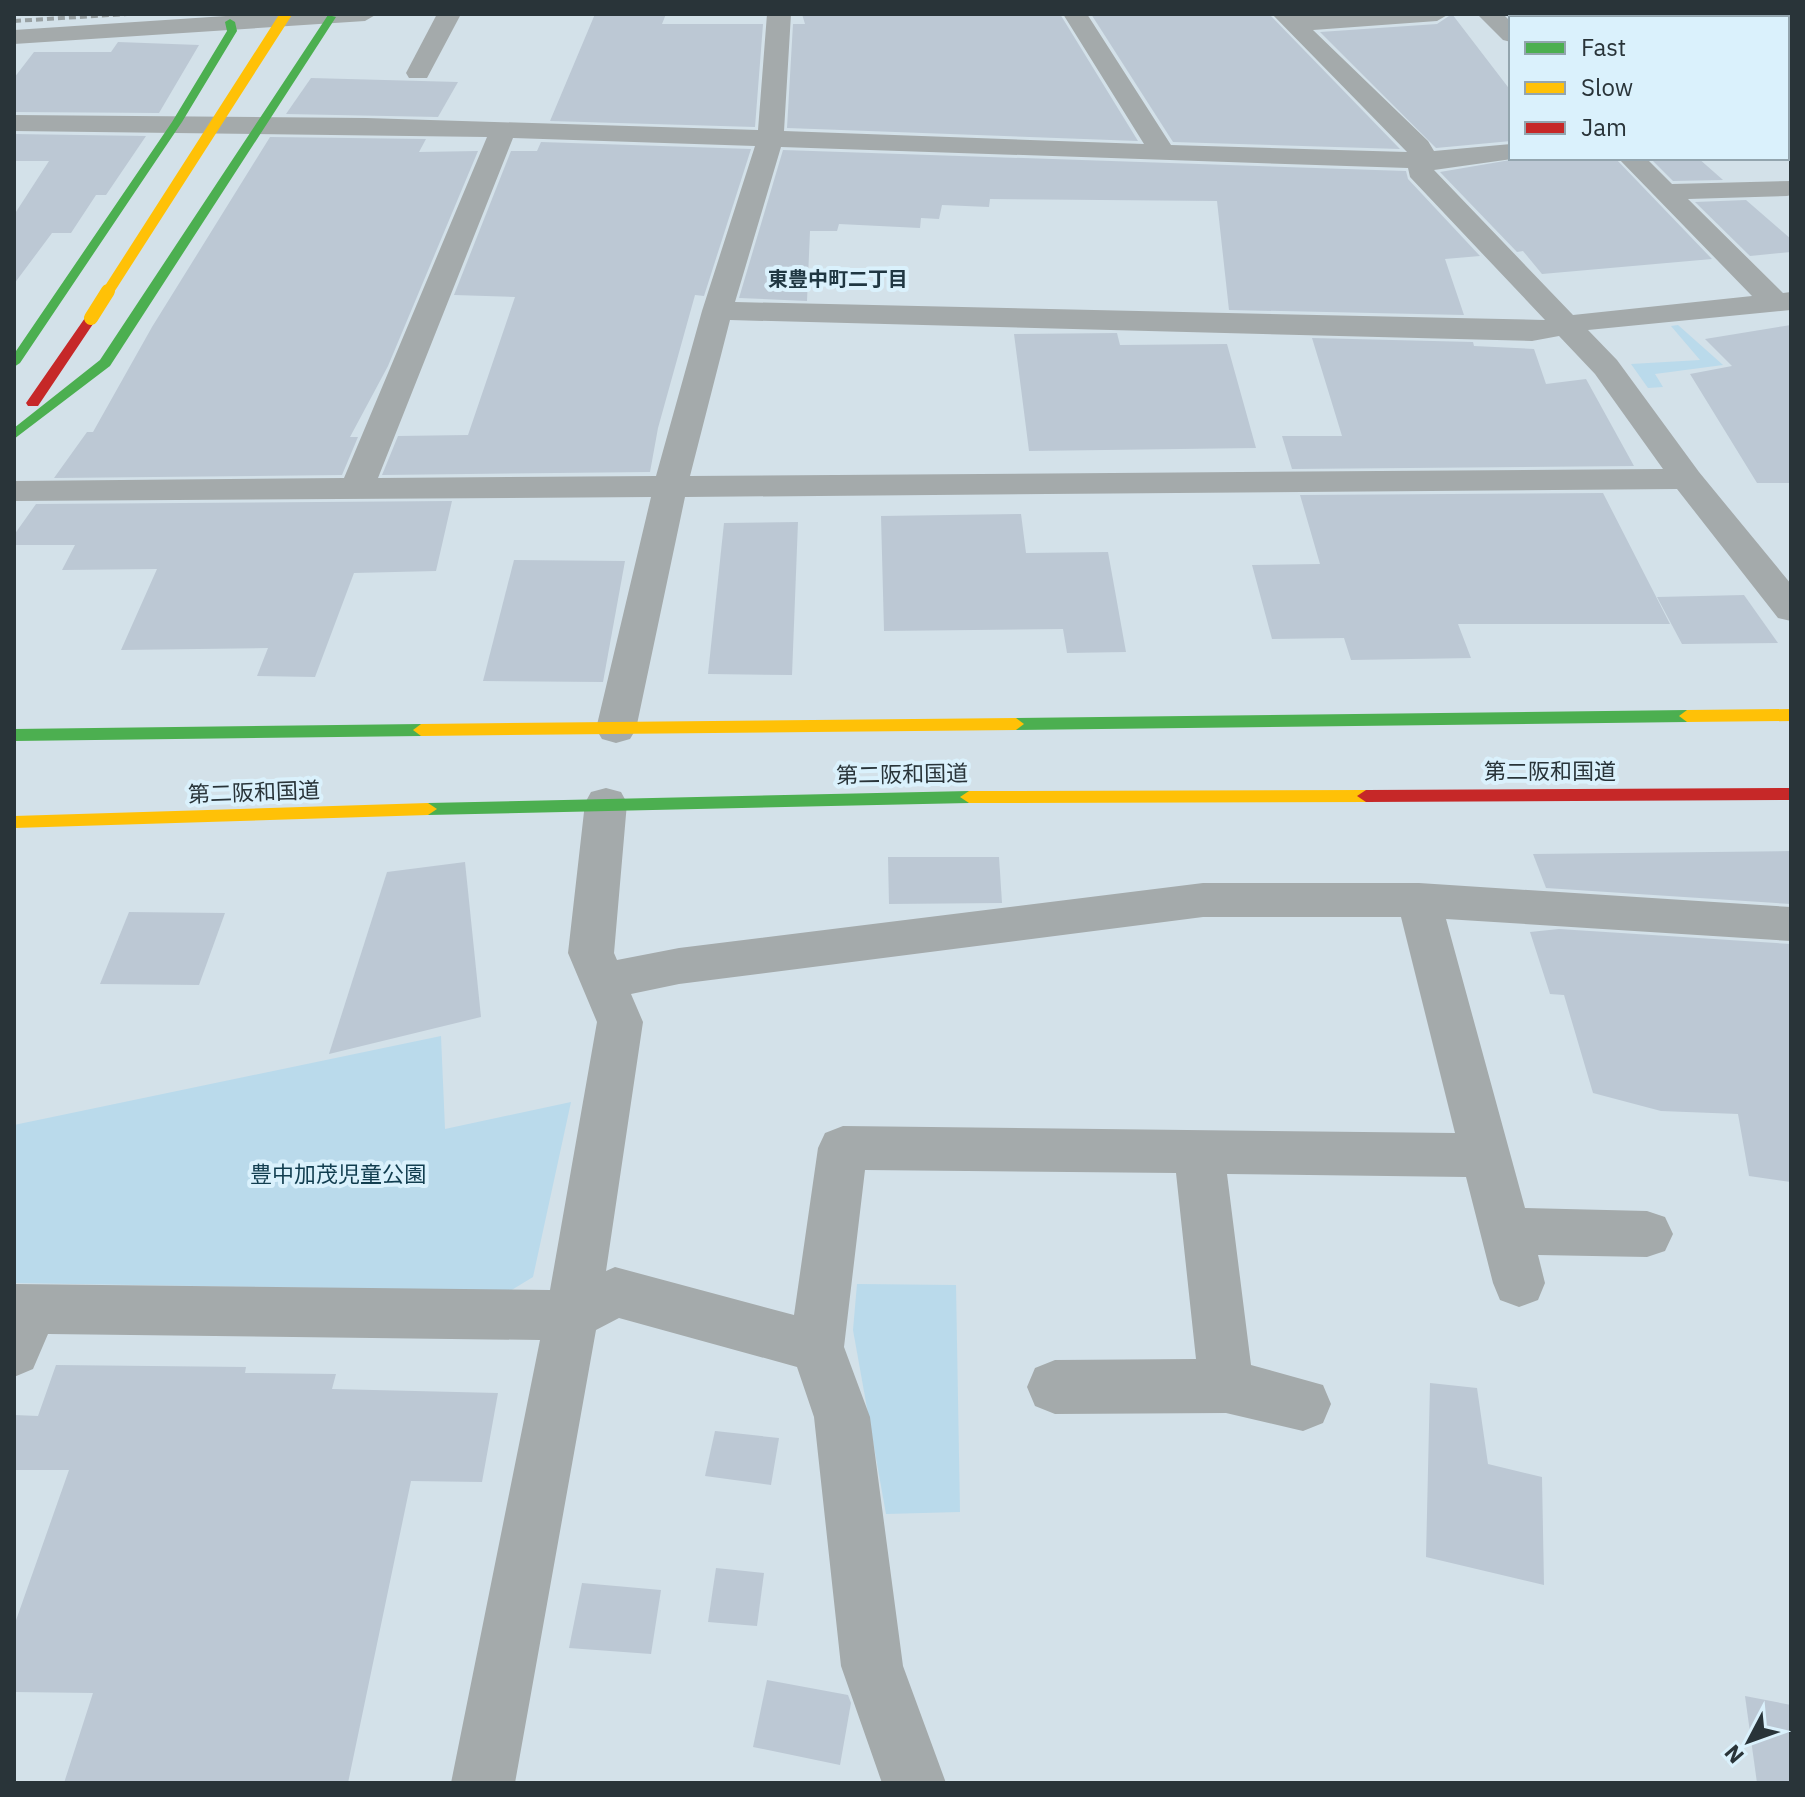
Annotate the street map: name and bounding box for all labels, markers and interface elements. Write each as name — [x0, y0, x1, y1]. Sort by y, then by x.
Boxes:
legend — [1509, 16, 1789, 160]
text: Fast — [1581, 31, 1626, 63]
text: Slow — [1581, 71, 1633, 103]
text: Jam — [1581, 111, 1627, 143]
district label: 東豊中町二丁目 — [768, 265, 908, 292]
street label: 第二阪和国道 — [1484, 756, 1616, 785]
street label: 第二阪和国道 — [836, 758, 968, 789]
street label: 第二阪和国道 — [188, 775, 320, 808]
park label: 豊中加茂児童公園 — [250, 1159, 426, 1188]
north arrow — [1709, 1701, 1789, 1781]
text: N — [1717, 1739, 1750, 1770]

